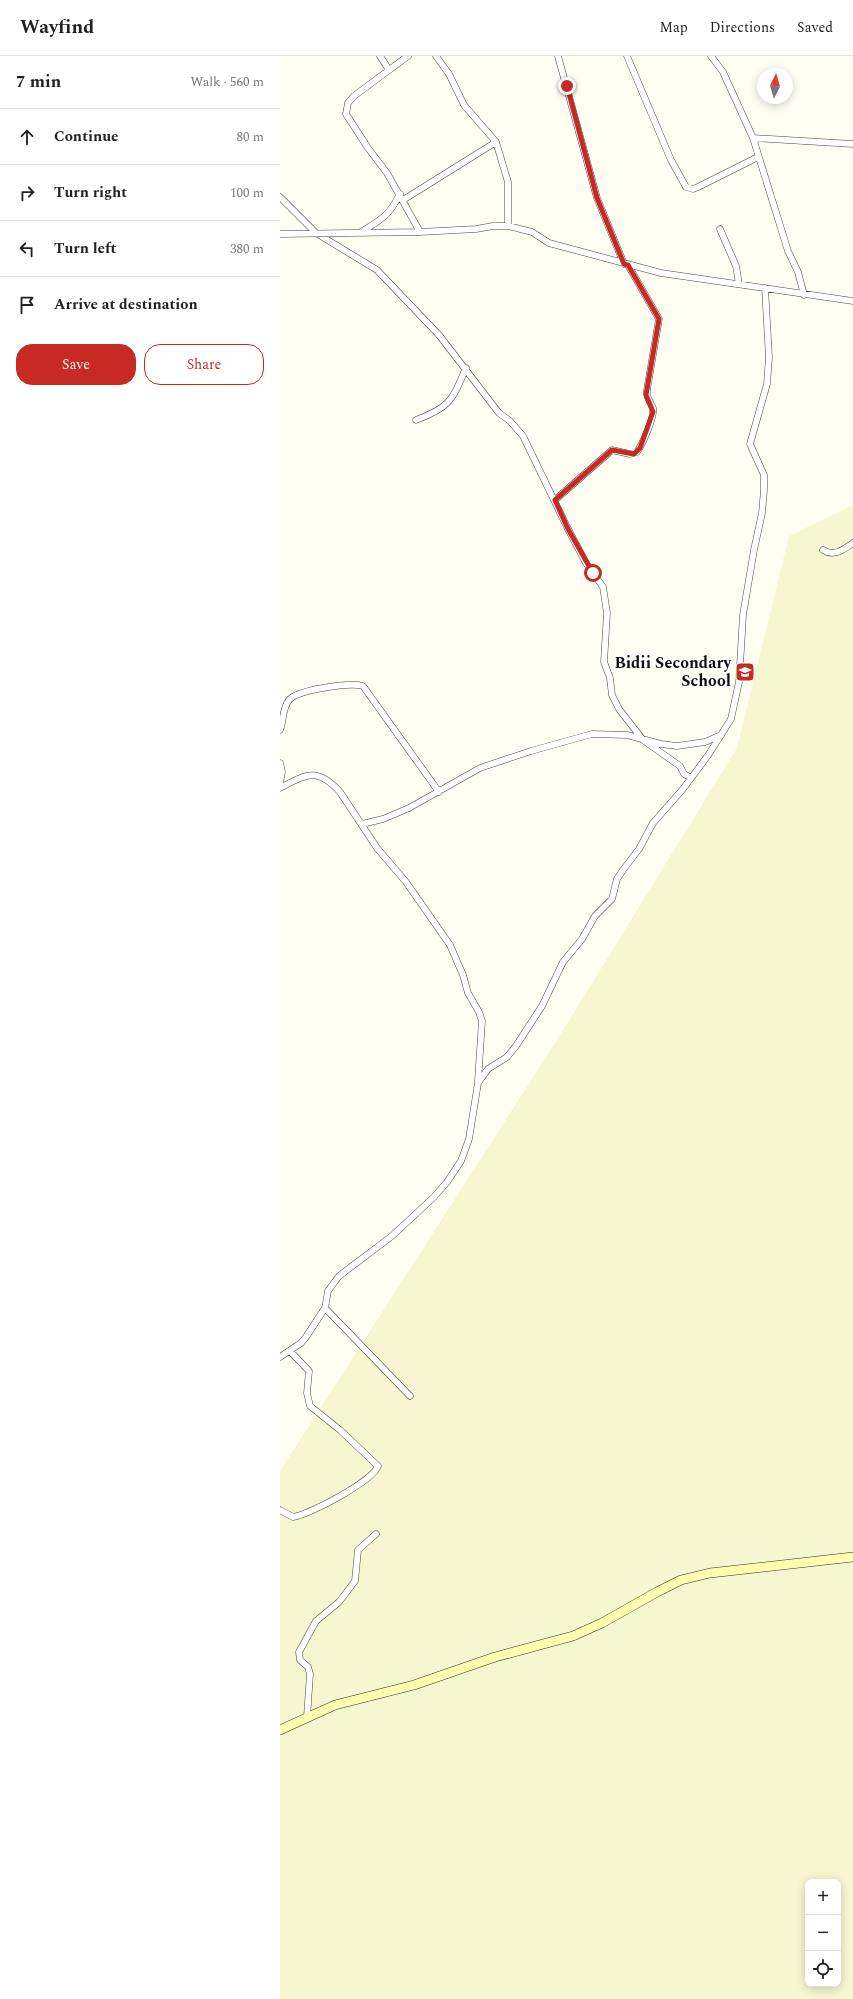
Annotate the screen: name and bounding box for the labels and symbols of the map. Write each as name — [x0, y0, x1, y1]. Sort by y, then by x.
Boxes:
north arrow — [757, 68, 793, 104]
route end — [558, 77, 576, 95]
route start — [584, 564, 602, 582]
place label: Bidii Secondary School — [614, 651, 732, 693]
school or university icon: Bidii Secondary School — [734, 661, 756, 683]

